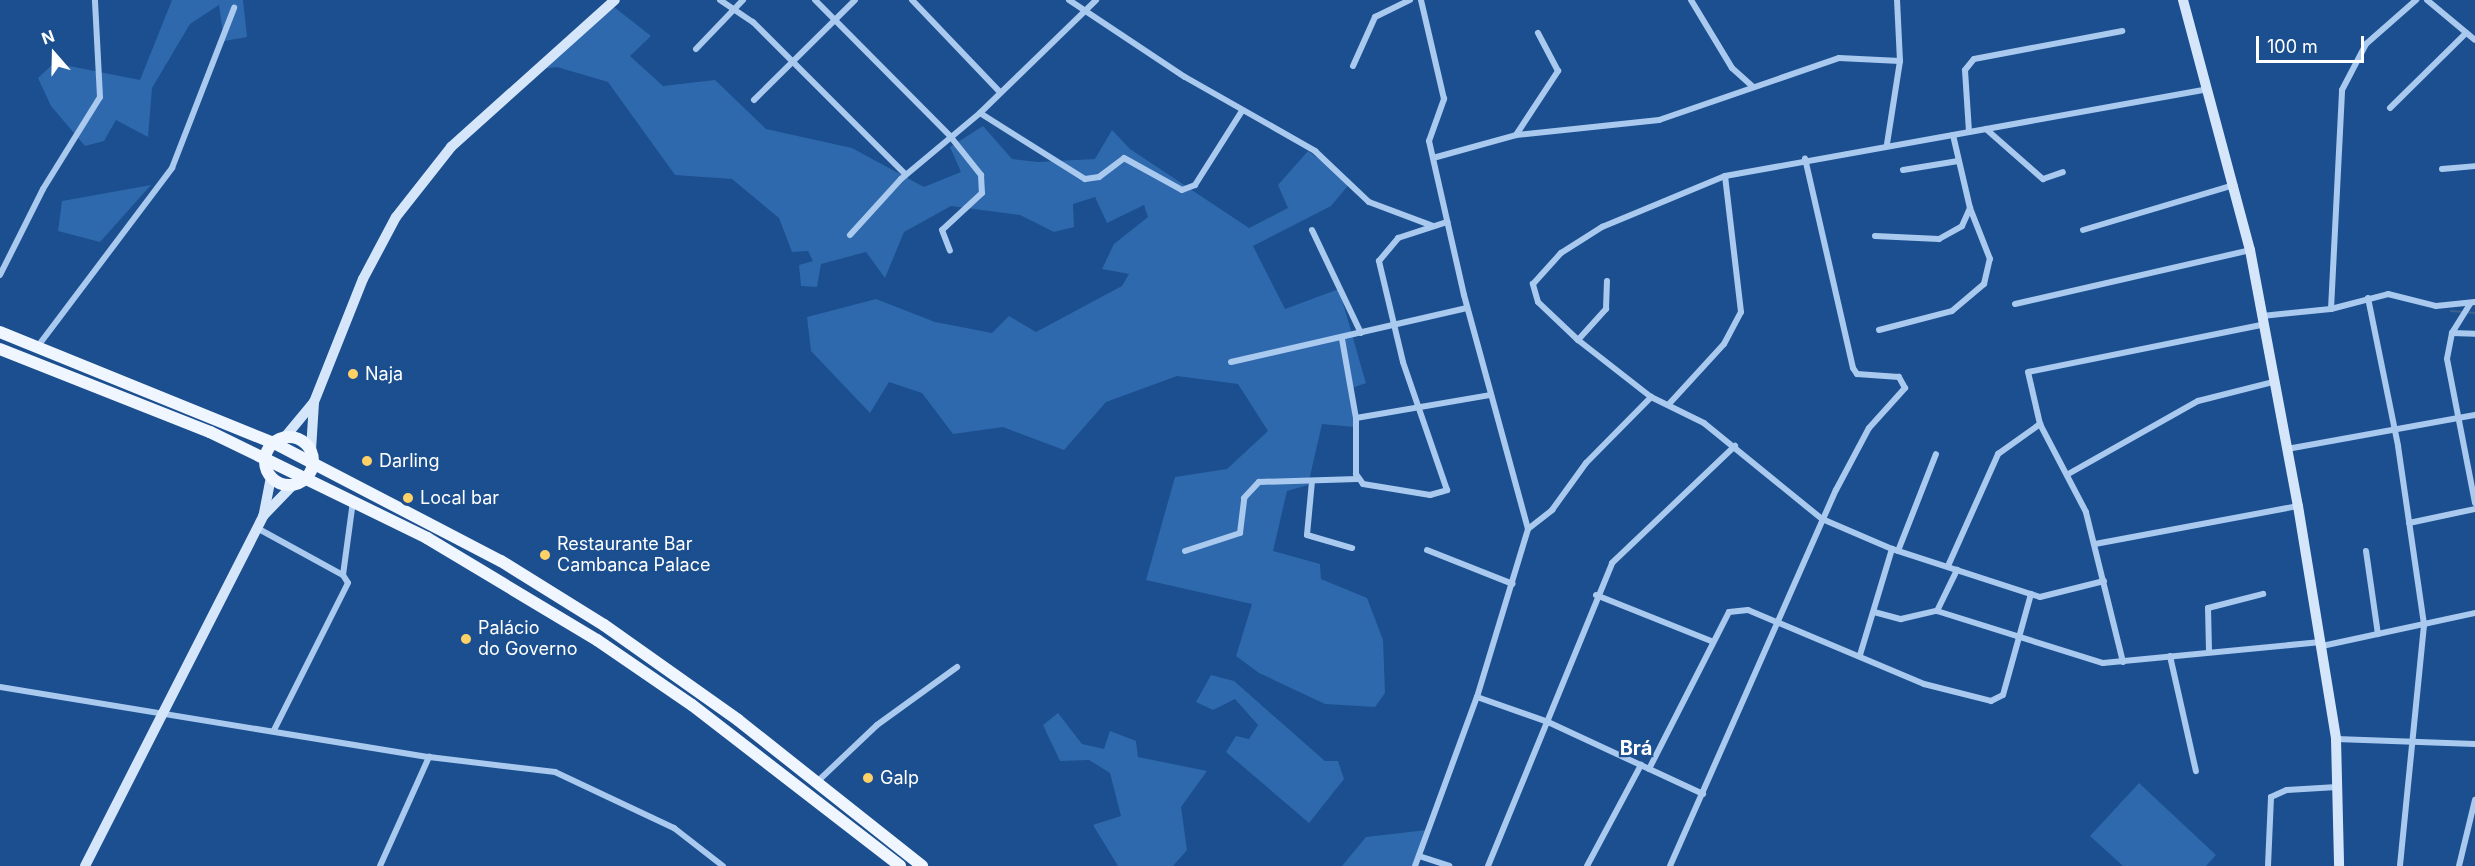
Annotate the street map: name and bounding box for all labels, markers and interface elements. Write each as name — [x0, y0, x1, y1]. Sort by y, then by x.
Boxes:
north arrow — [24, 24, 84, 84]
scale bar — [2259, 24, 2367, 62]
text: N — [39, 26, 57, 49]
text: 100 m — [2267, 36, 2318, 57]
place label: Naja — [365, 363, 403, 385]
marker: Naja — [346, 367, 360, 381]
place label: Darling — [379, 450, 440, 472]
marker: Darling — [360, 454, 374, 468]
place label: Local bar — [420, 487, 499, 509]
marker: Local bar — [401, 491, 415, 505]
place label: Restaurante Bar Cambanca Palace — [557, 534, 710, 576]
marker: Restaurante Bar Cambanca Palace — [538, 548, 552, 562]
place label: Palácio do Governo — [478, 618, 577, 660]
marker: Palácio do Governo — [459, 632, 473, 646]
district label: Brá — [1620, 736, 1652, 760]
place label: Galp — [880, 767, 919, 789]
marker: Galp — [861, 771, 875, 785]

